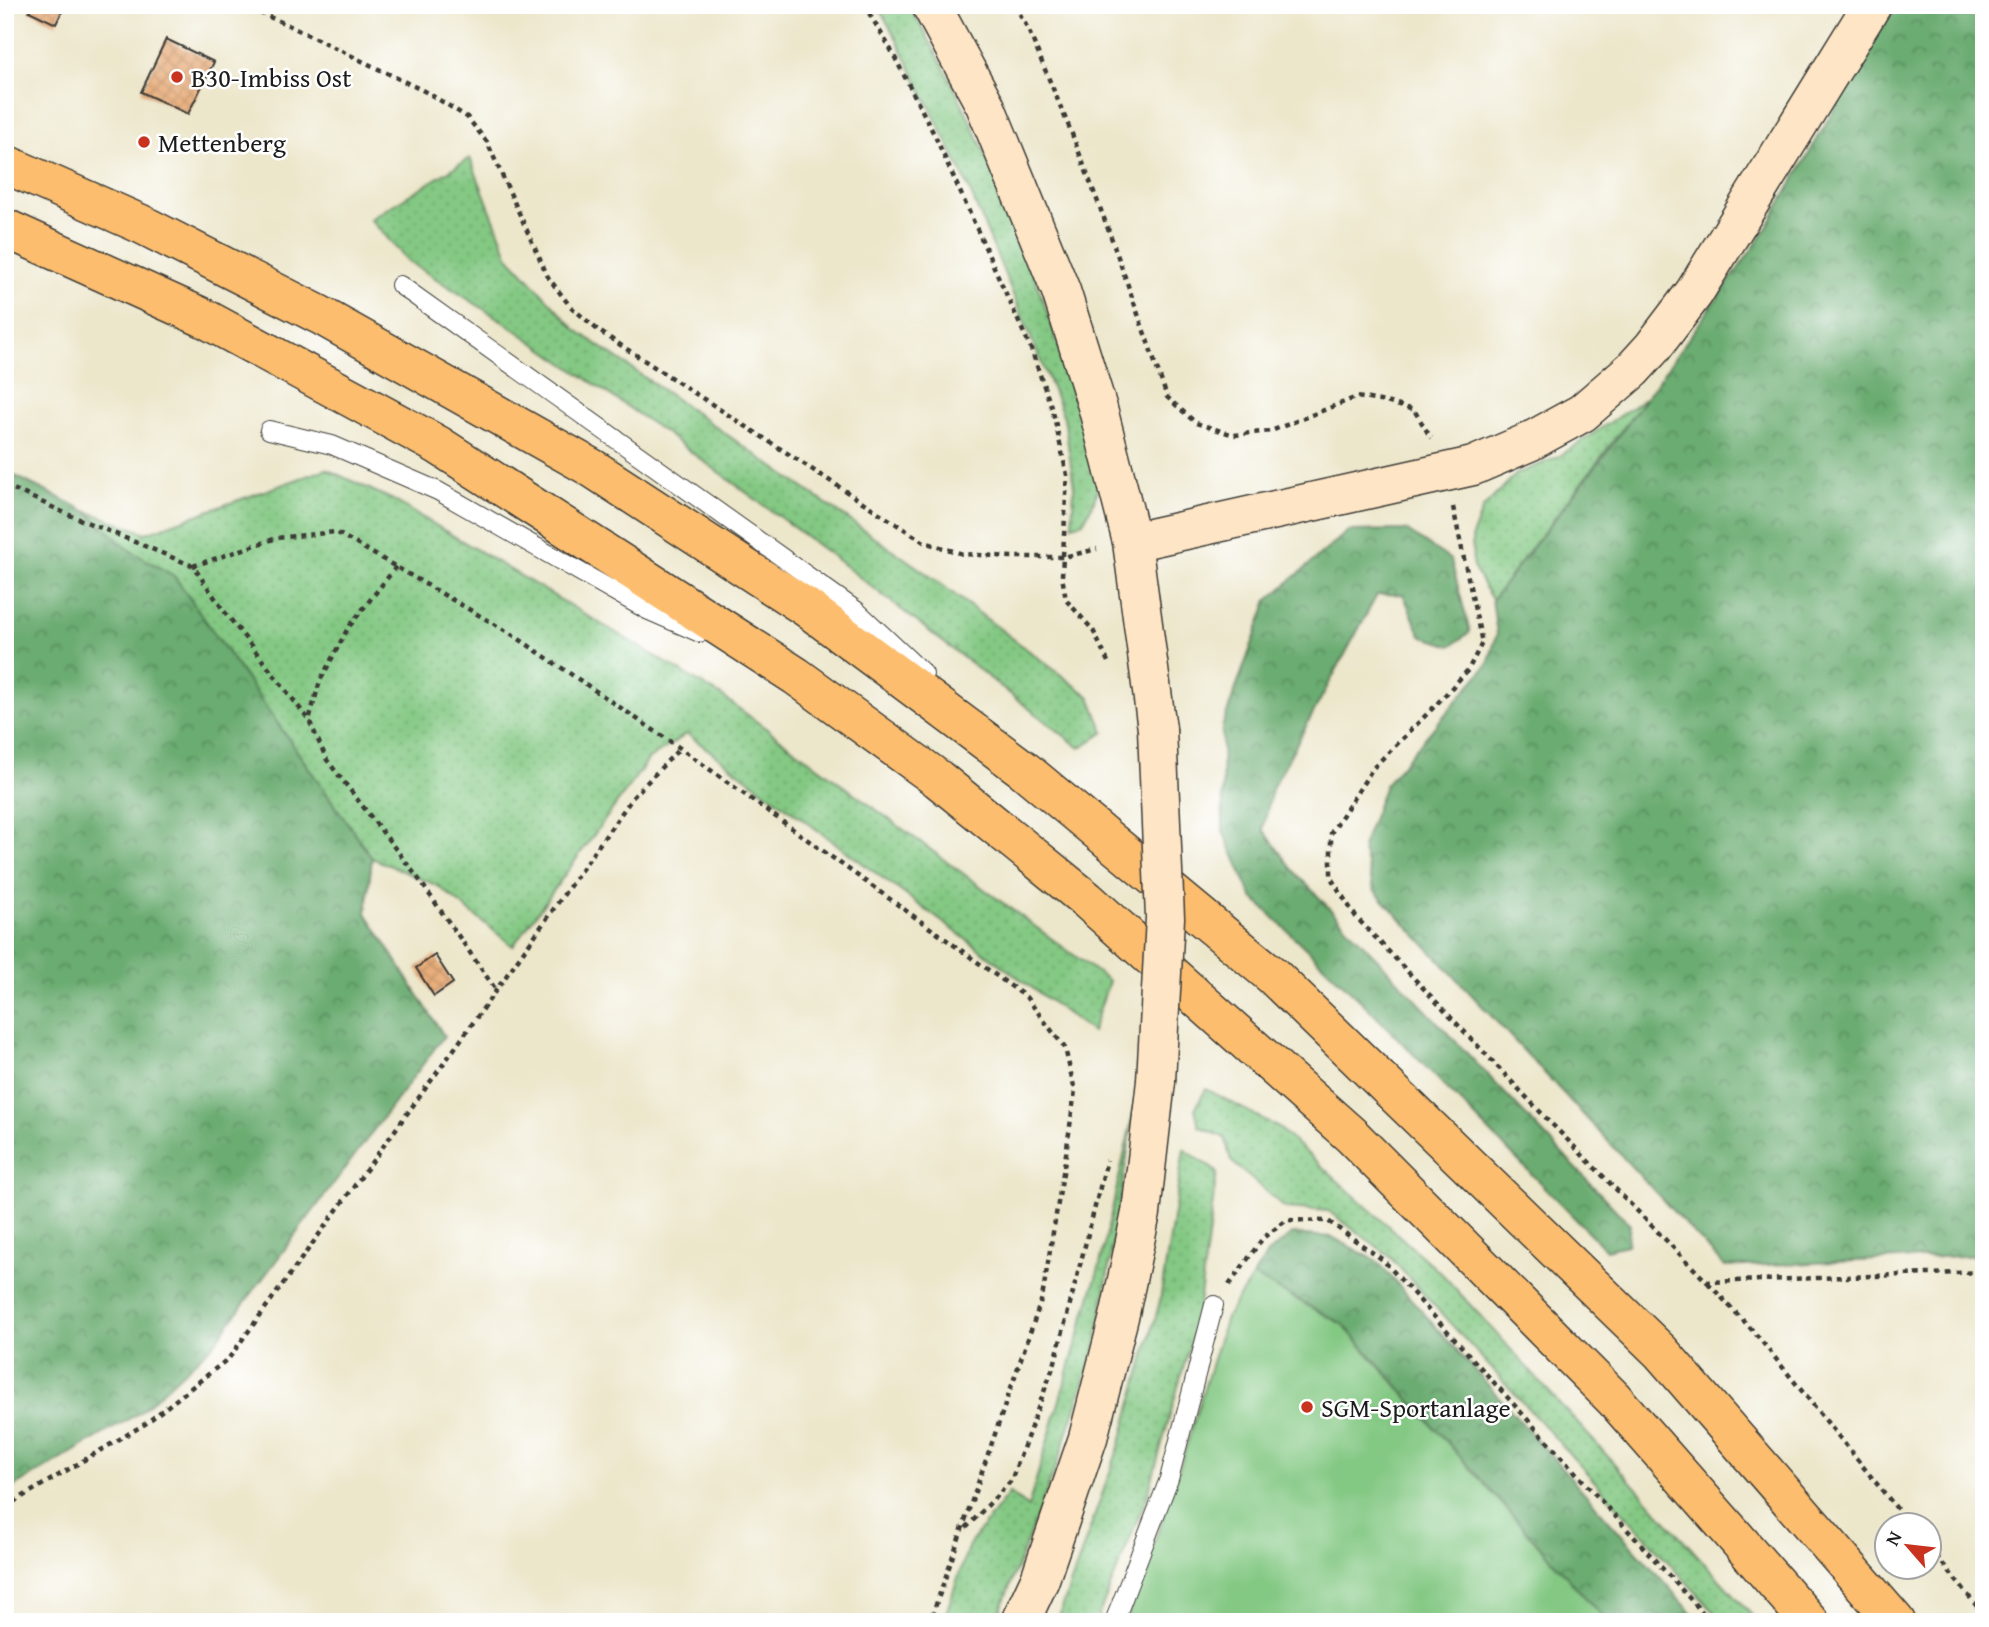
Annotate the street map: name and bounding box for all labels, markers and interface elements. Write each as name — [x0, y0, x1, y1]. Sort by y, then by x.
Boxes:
place label: B30-Imbiss Ost — [191, 58, 351, 97]
marker: B30-Imbiss Ost — [169, 69, 185, 85]
place label: Mettenberg — [158, 123, 286, 162]
marker: Mettenberg — [136, 134, 152, 150]
place label: SGM-Sportanlage — [1321, 1388, 1511, 1427]
marker: SGM-Sportanlage — [1299, 1399, 1315, 1415]
north arrow — [1874, 1512, 1944, 1582]
text: N — [1878, 1526, 1908, 1550]

